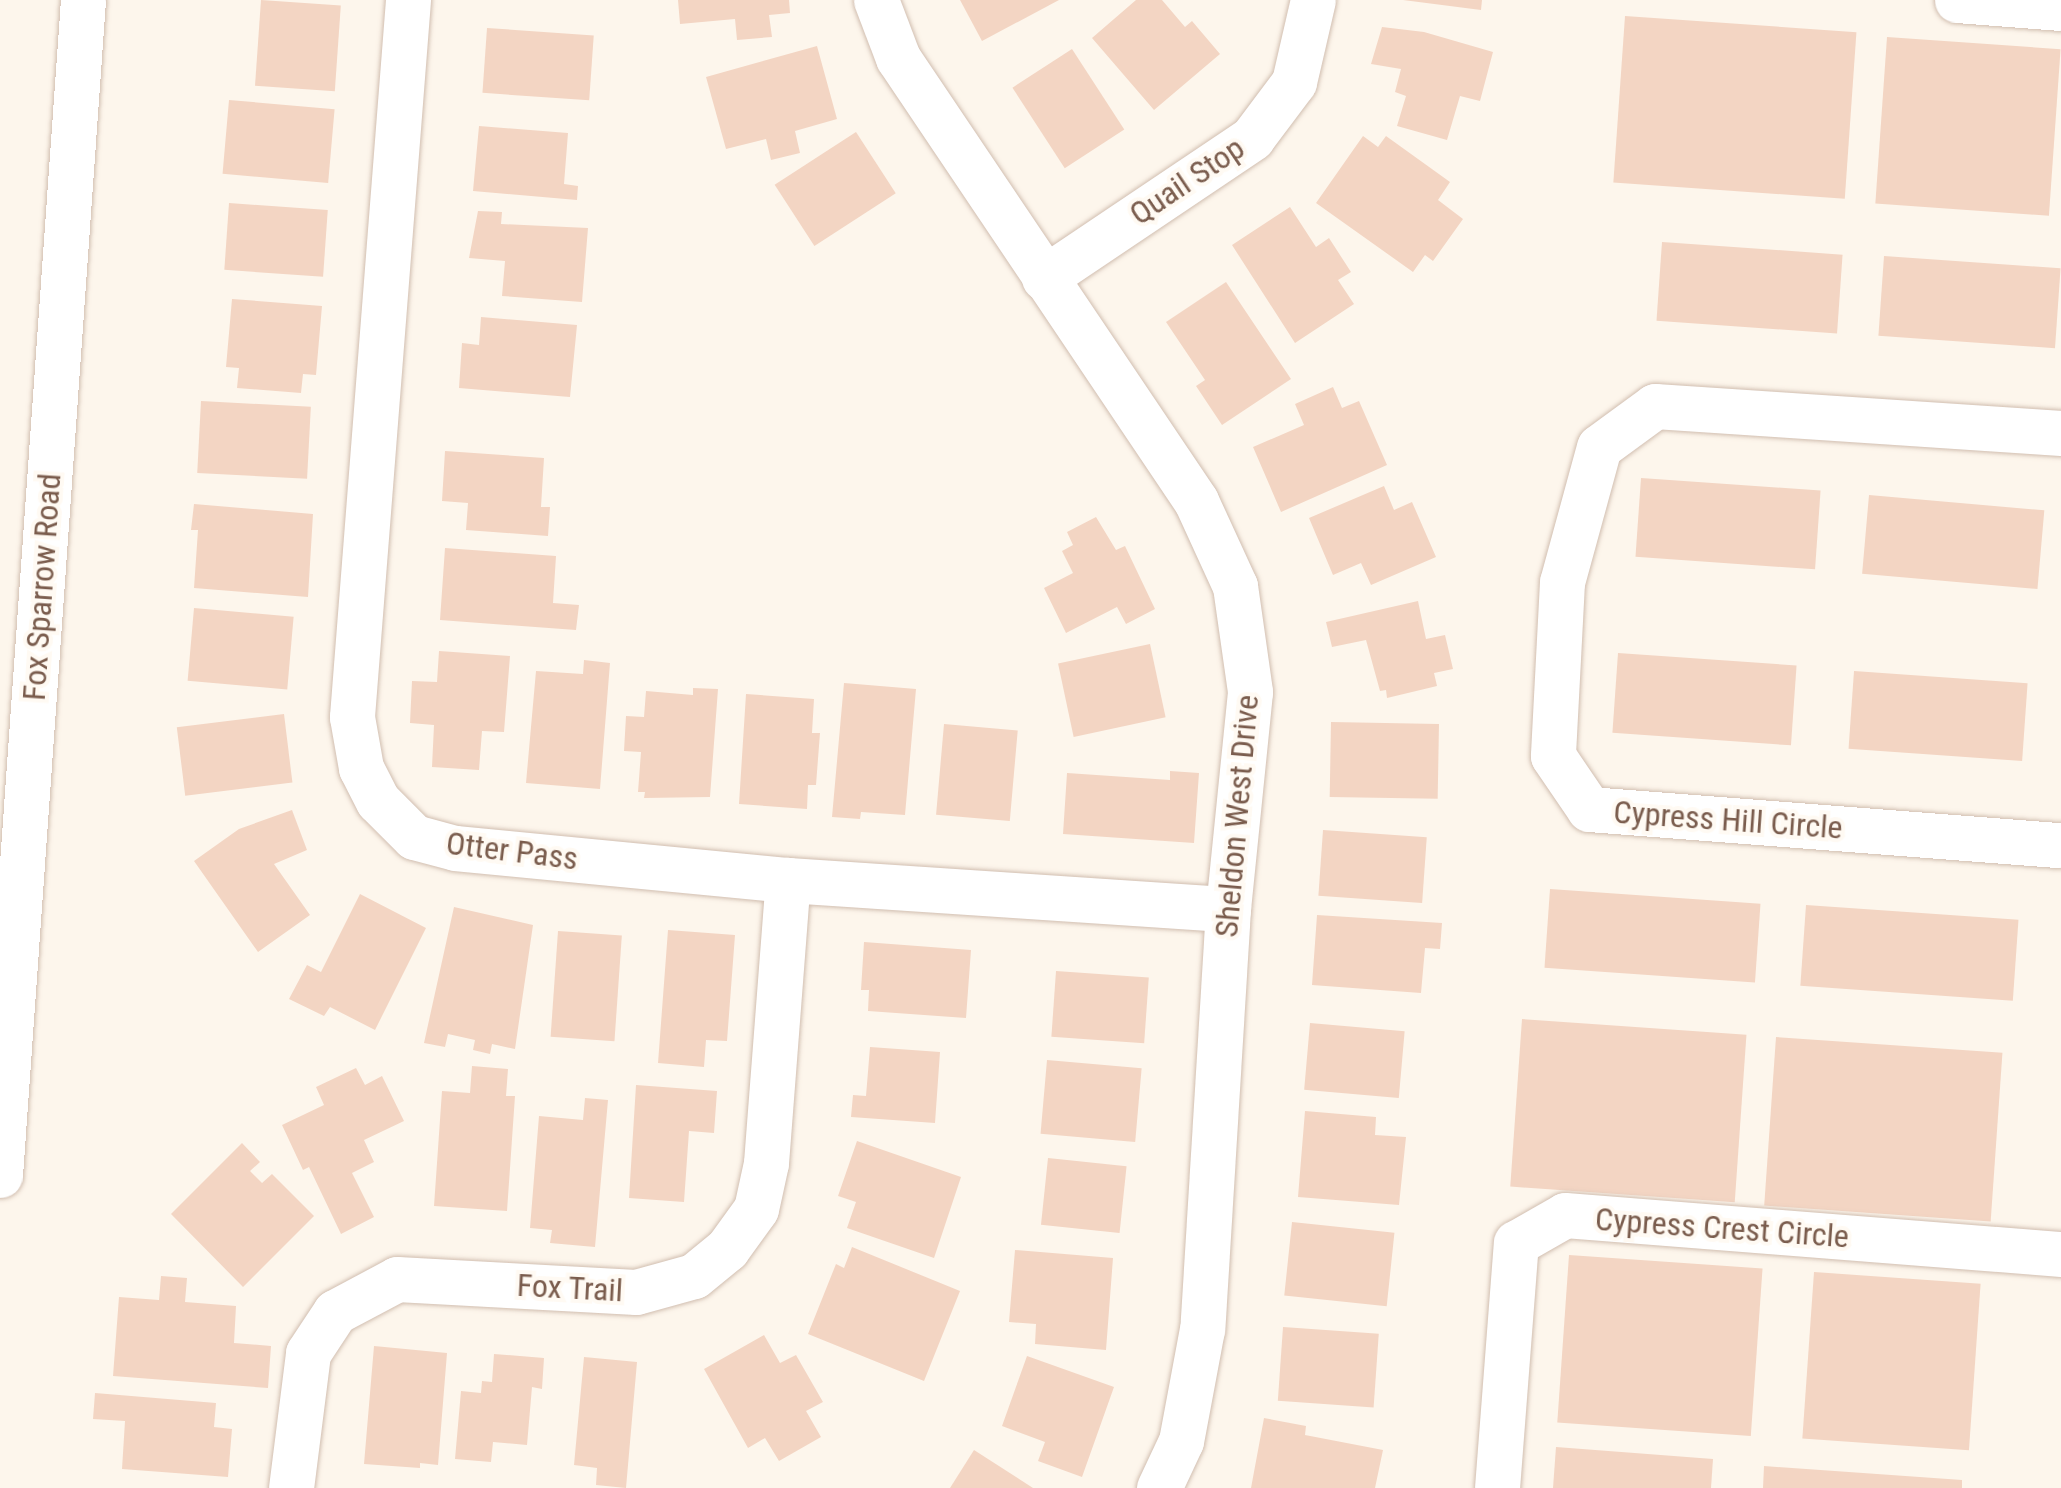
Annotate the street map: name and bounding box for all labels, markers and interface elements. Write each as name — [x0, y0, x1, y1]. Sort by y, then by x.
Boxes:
street label: Quail Stop — [1123, 129, 1251, 233]
street label: Fox Sparrow Road — [15, 472, 69, 702]
street label: Sheldon West Drive — [1207, 693, 1267, 939]
street label: Cypress Hill Circle — [1612, 793, 1844, 847]
street label: Otter Pass — [444, 824, 580, 878]
street label: Cypress Crest Circle — [1594, 1200, 1850, 1256]
street label: Fox Trail — [516, 1266, 624, 1310]

